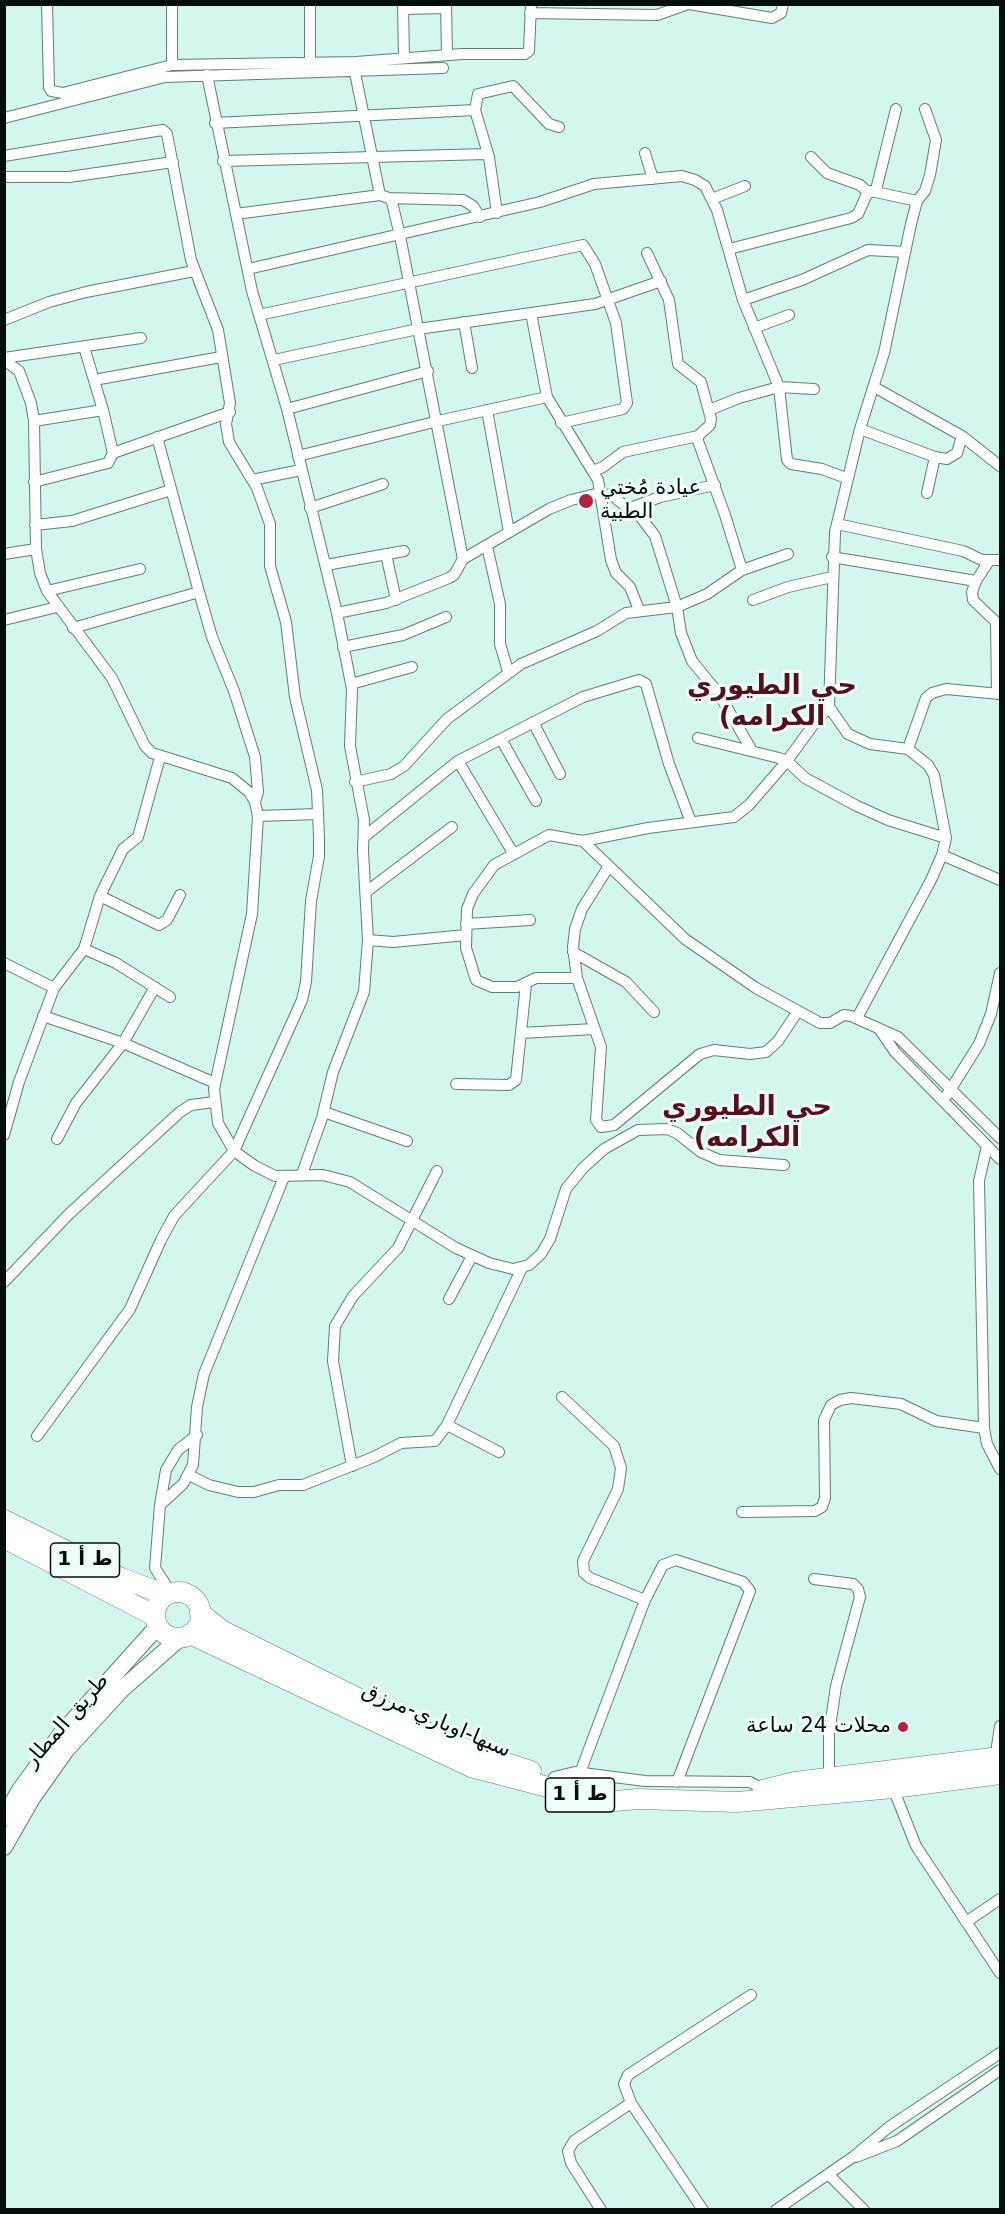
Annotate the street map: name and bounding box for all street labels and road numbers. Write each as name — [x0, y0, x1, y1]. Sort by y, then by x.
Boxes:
road number: ط أ 1 — [50, 1543, 119, 1577]
street label: طريق المطار — [19, 1669, 115, 1773]
street label: سبها-اوباري-مرزق — [358, 1678, 514, 1764]
road number: ط أ 1 — [546, 1778, 614, 1812]

